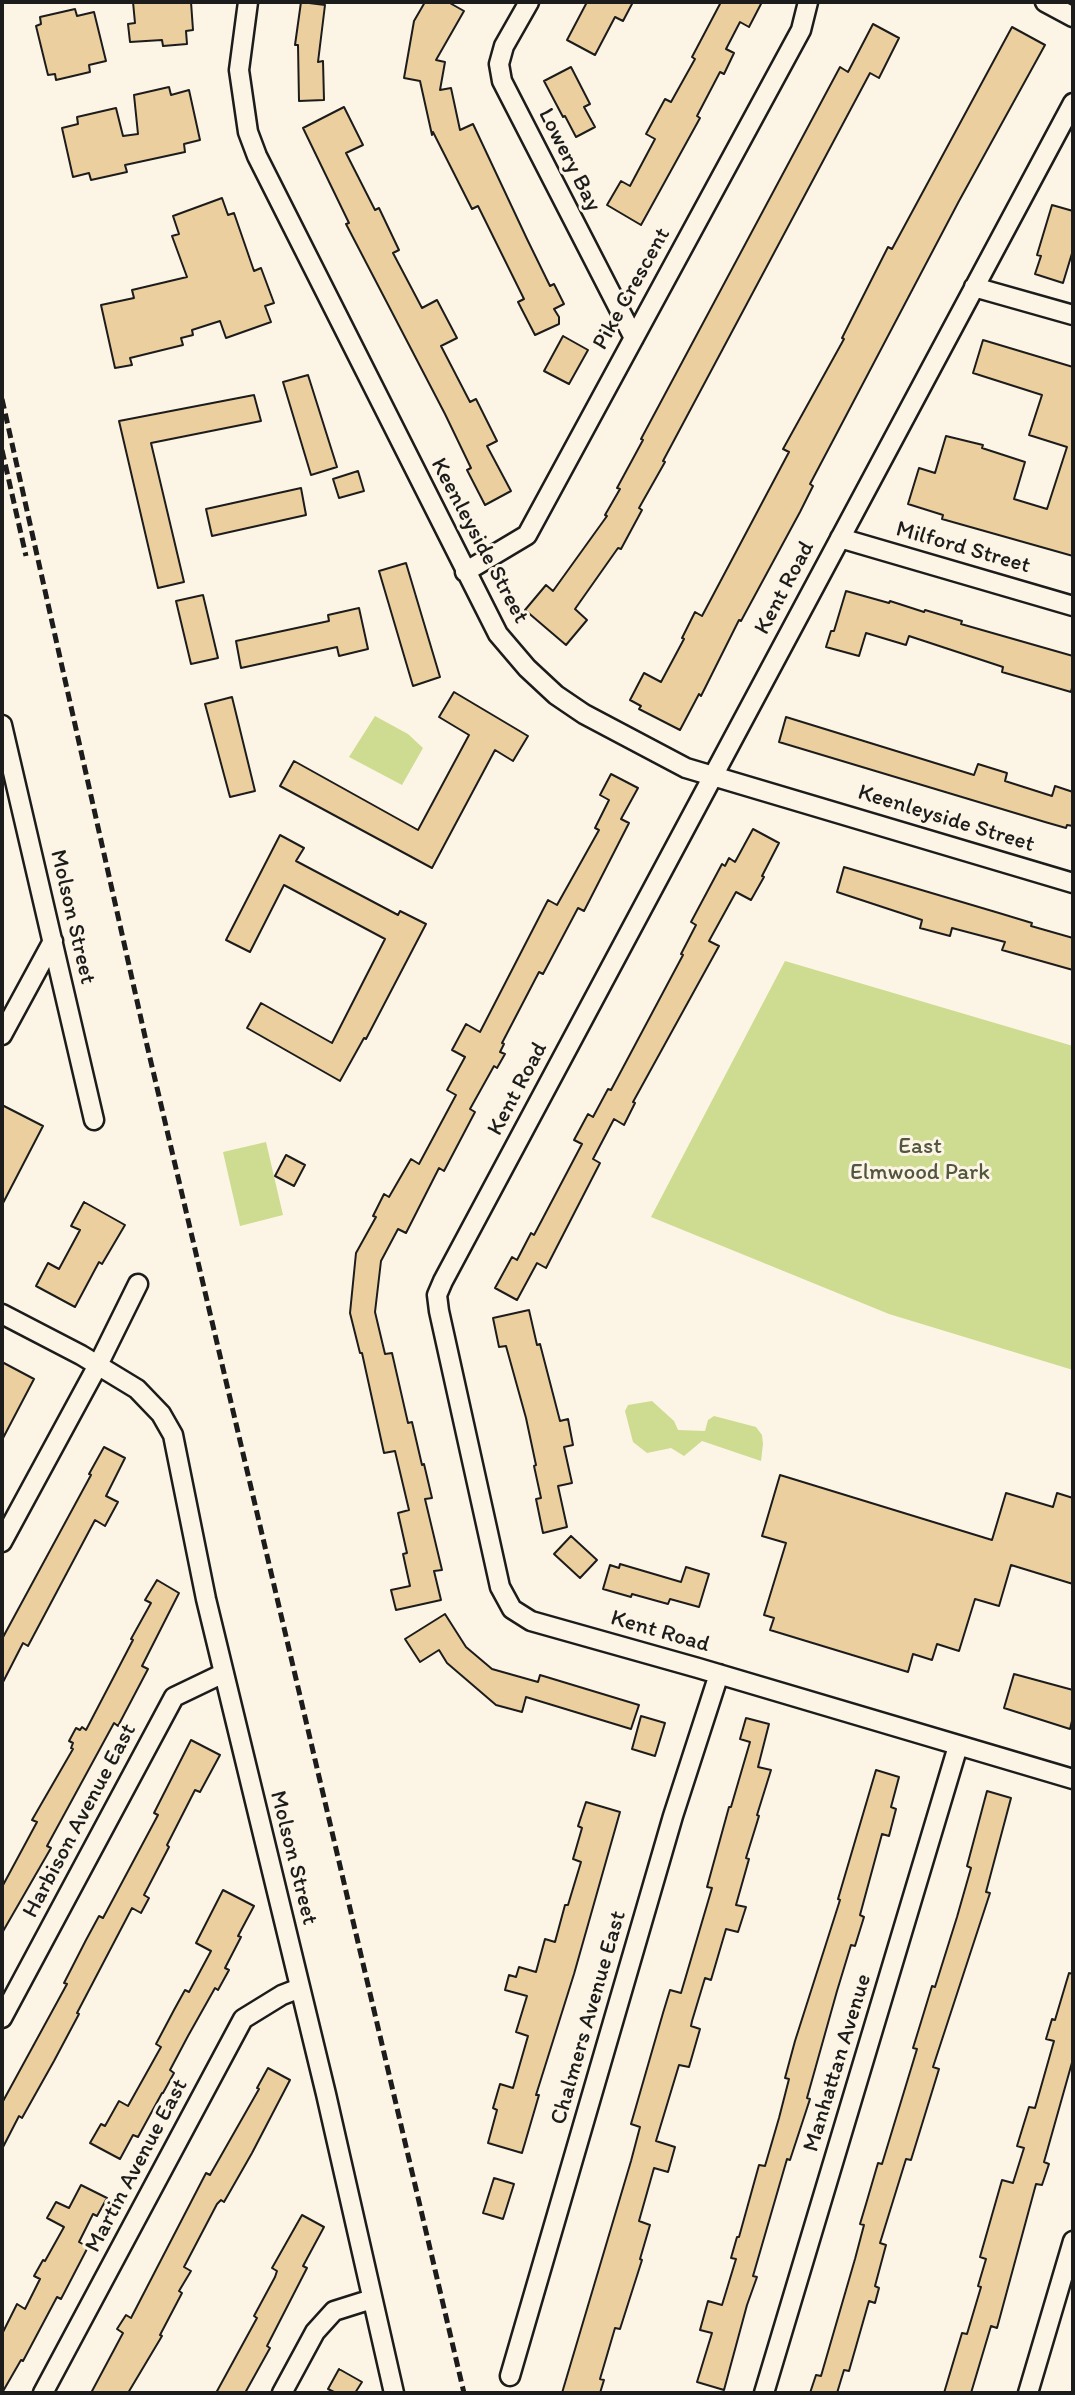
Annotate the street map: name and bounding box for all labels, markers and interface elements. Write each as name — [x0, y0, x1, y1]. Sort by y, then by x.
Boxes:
street label: Lowery Bay — [531, 104, 607, 216]
street label: Pike Crescent — [587, 223, 677, 355]
street label: Keenleyside Street — [424, 454, 534, 628]
street label: Milford Street — [893, 516, 1033, 580]
street label: Kent Road — [749, 537, 821, 639]
street label: Keenleyside Street — [854, 779, 1038, 859]
street label: Molson Street — [43, 847, 101, 987]
street label: Kent Road — [482, 1038, 554, 1140]
park label: East Elmwood Park — [850, 1133, 990, 1187]
street label: Kent Road — [607, 1605, 713, 1659]
street label: Harbison Avenue East — [17, 1719, 143, 1923]
street label: Molson Street — [263, 1788, 323, 1928]
street label: Chalmers Avenue East — [545, 1908, 633, 2128]
street label: Manhattan Avenue — [798, 1971, 878, 2155]
street label: Martin Avenue East — [80, 2075, 194, 2257]

